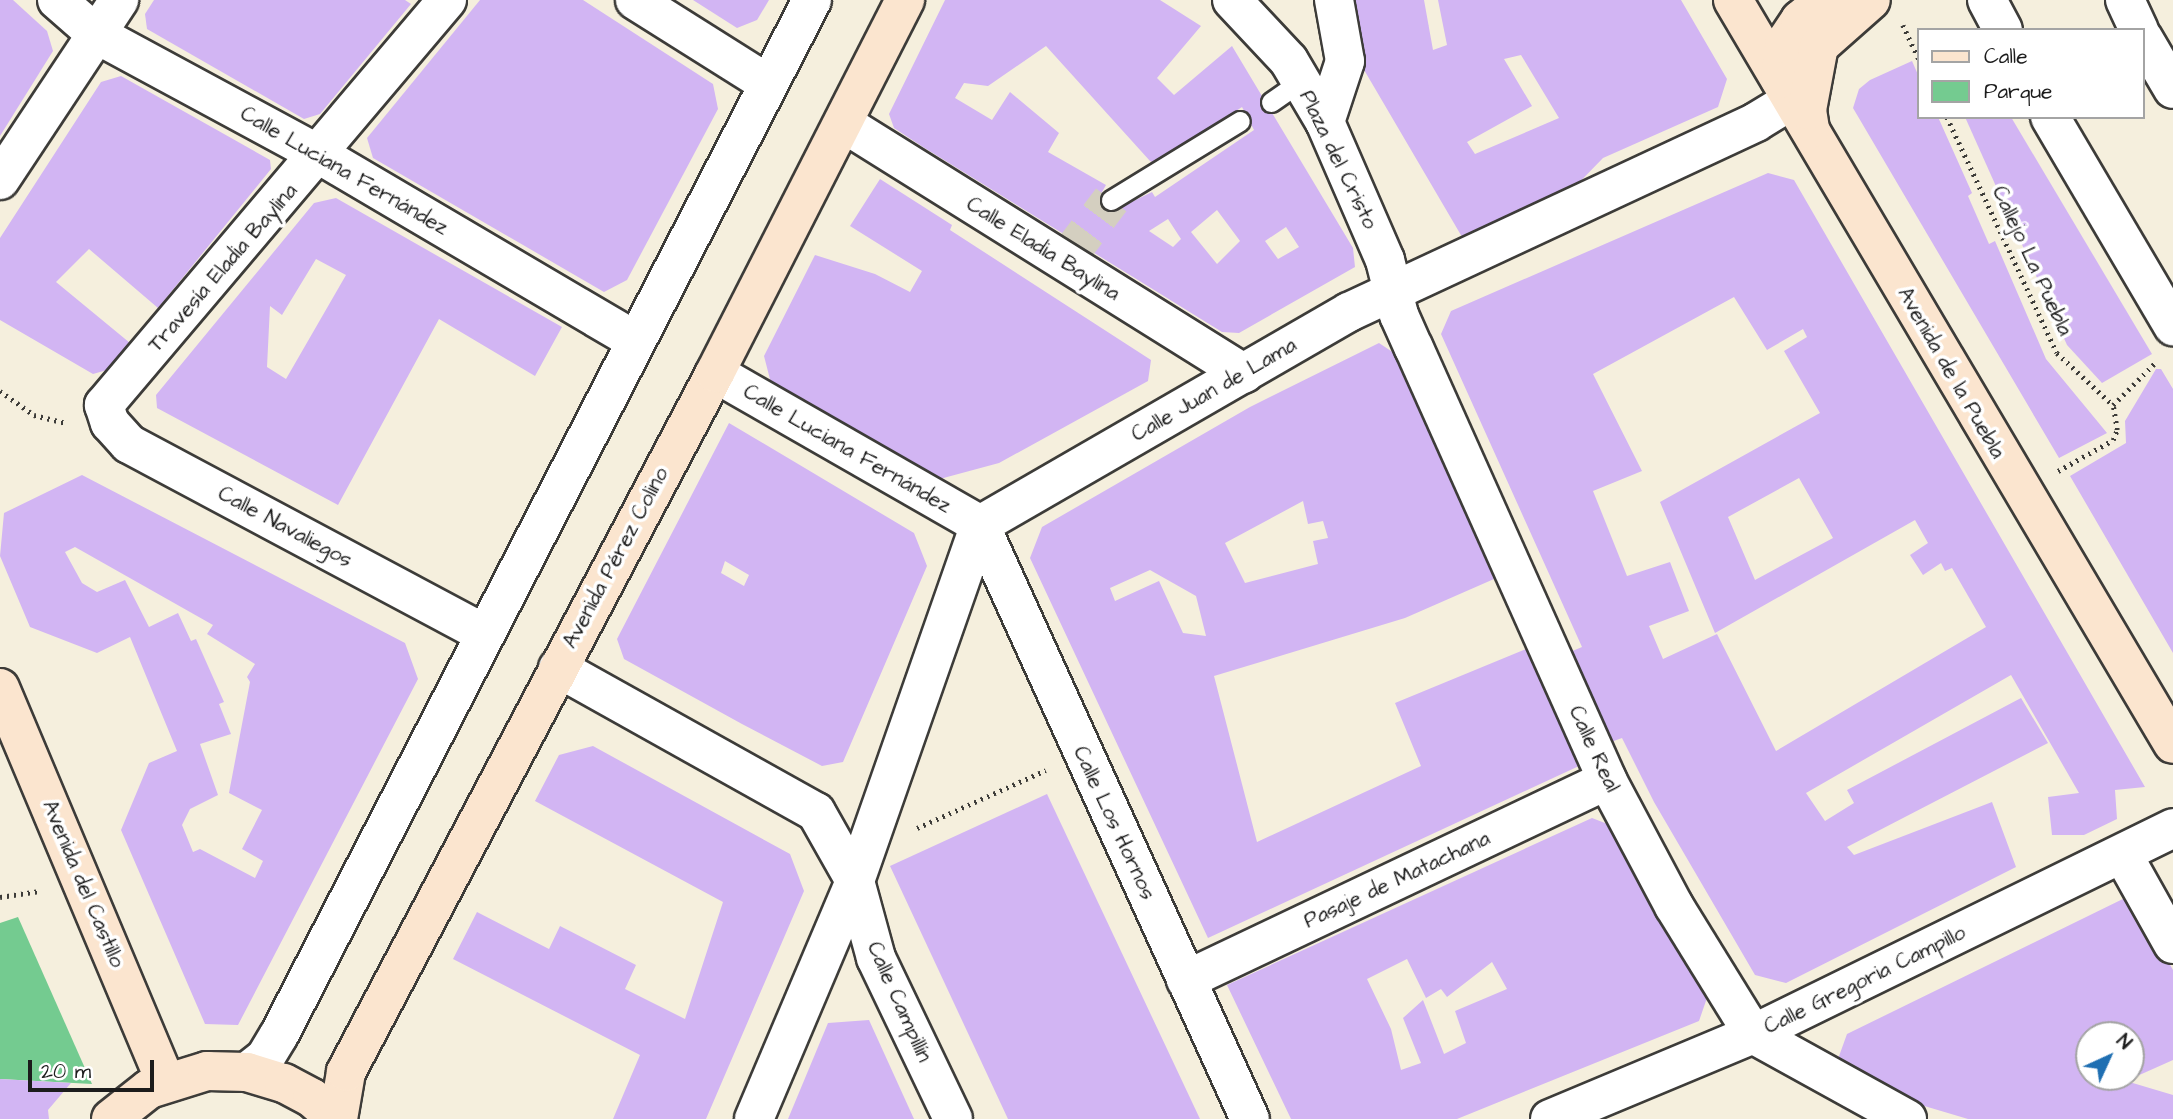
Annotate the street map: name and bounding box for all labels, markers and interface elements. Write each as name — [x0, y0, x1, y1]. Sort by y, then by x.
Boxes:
legend — [1918, 28, 2145, 119]
text: Calle — [1984, 42, 2028, 71]
text: Parque — [1984, 77, 2052, 106]
street label: Plaza del Cristo — [1294, 87, 1382, 233]
street label: Calle Luciana Fernández — [236, 101, 452, 241]
street label: Travesía Eladia Baylina — [143, 179, 303, 357]
street label: Callejo La Puebla — [1986, 182, 2078, 340]
street label: Calle Eladia Baylina — [962, 192, 1124, 306]
street label: Avenida de la Puebla — [1892, 283, 2010, 463]
street label: Calle Juan de Lama — [1127, 333, 1301, 447]
street label: Calle Luciana Fernández — [739, 379, 955, 519]
street label: Avenida Pérez Colino — [558, 463, 674, 653]
street label: Calle Navaliegos — [214, 481, 356, 573]
street label: Calle Real — [1563, 702, 1625, 796]
street label: Calle Los Hornos — [1067, 742, 1161, 904]
street label: Avenida del Castillo — [36, 797, 130, 971]
street label: Pasaje de Matachana — [1300, 826, 1494, 934]
street label: Calle Gregoria Campillo — [1760, 920, 1970, 1040]
street label: Calle Campillín — [861, 938, 937, 1066]
north arrow — [2075, 1021, 2145, 1091]
text: N — [2110, 1028, 2138, 1056]
scale bar — [32, 1046, 158, 1090]
text: 20 m — [41, 1057, 91, 1086]

